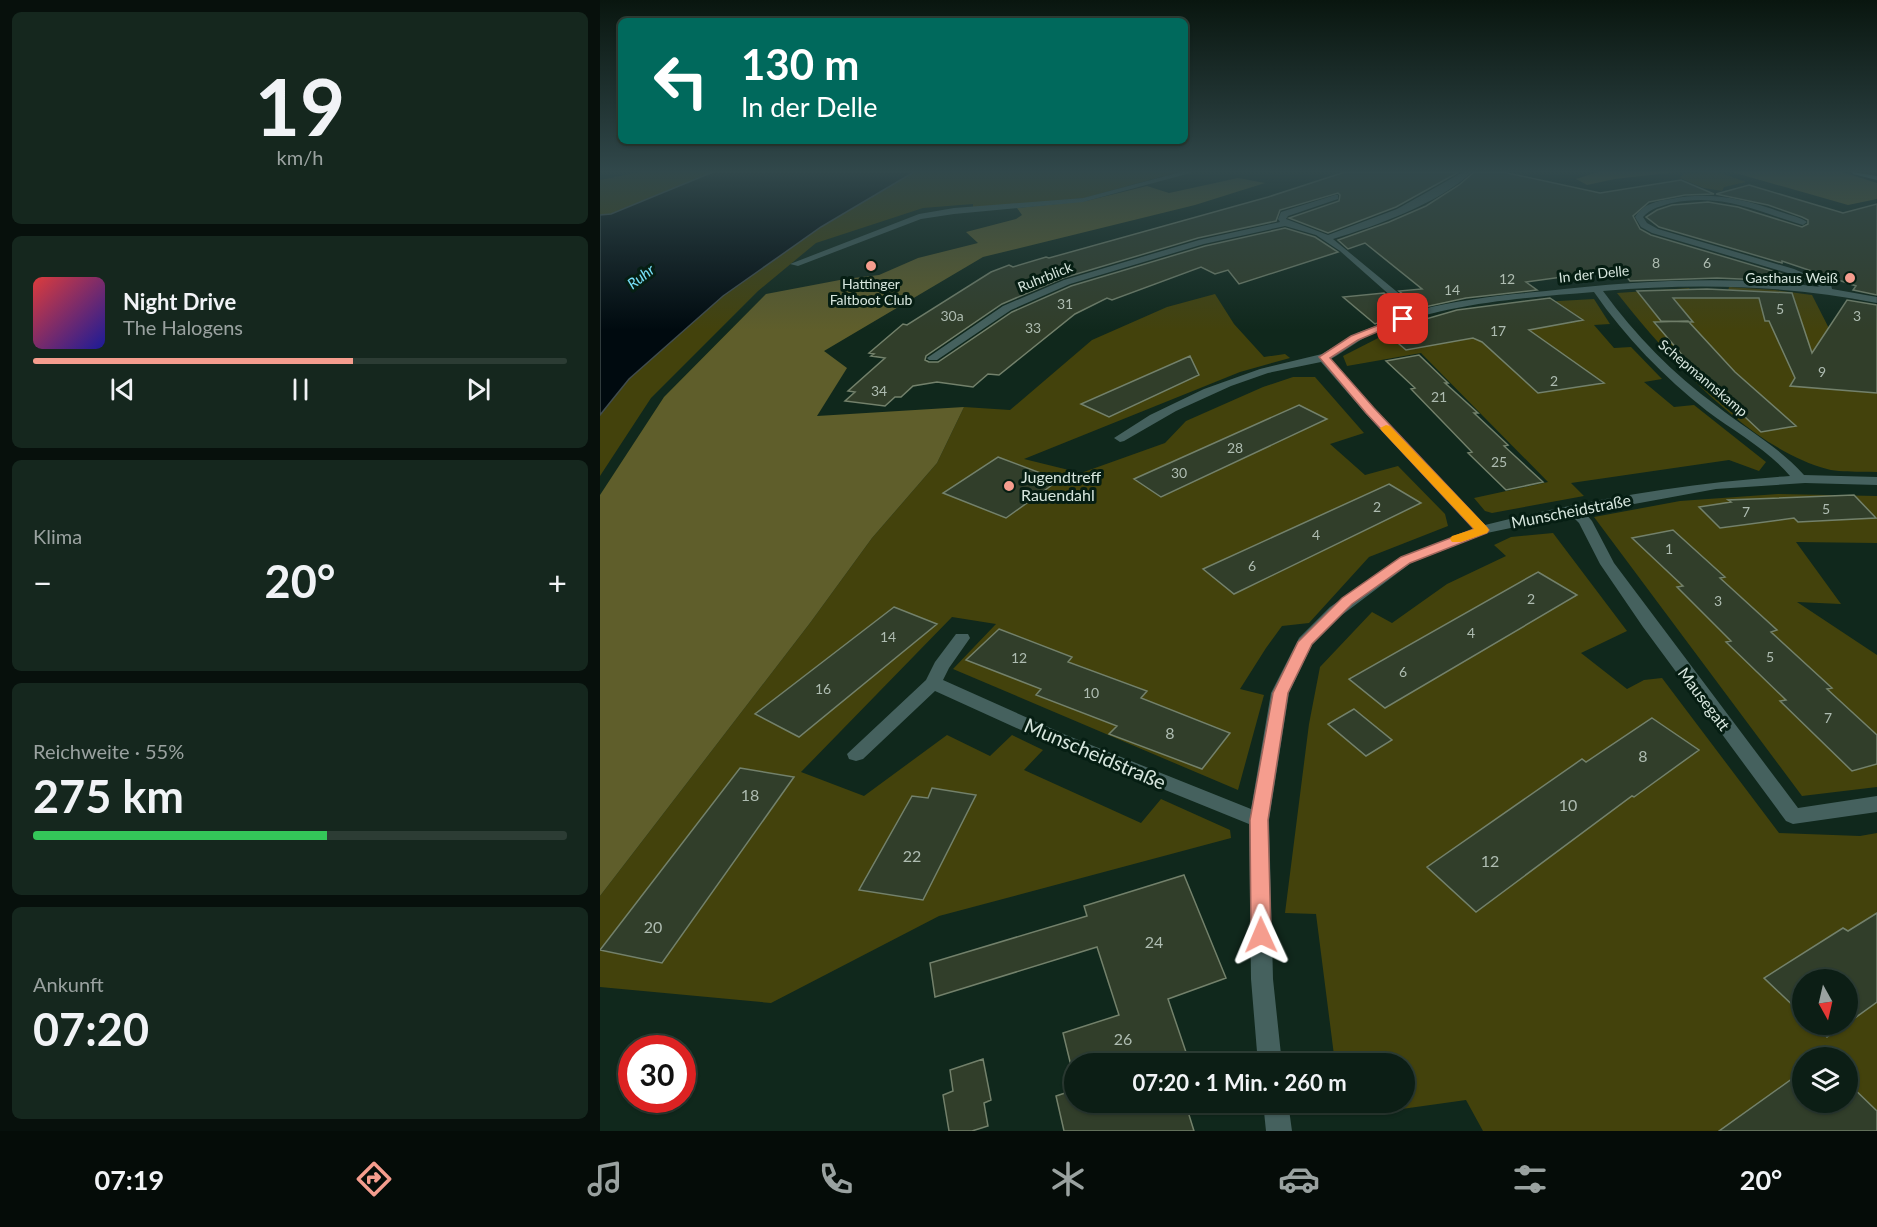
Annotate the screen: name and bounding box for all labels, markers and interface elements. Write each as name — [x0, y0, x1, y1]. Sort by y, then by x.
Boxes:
text: 130 m — [741, 39, 859, 89]
icon: left — [642, 42, 720, 120]
text: 19 — [255, 59, 345, 153]
text: In der Delle — [741, 90, 878, 123]
text: km/h — [277, 145, 323, 169]
house number: 8 — [1652, 254, 1660, 271]
house number: 6 — [1703, 254, 1711, 271]
street label: Ruhrblick — [1015, 258, 1075, 295]
marker: Hattinger Faltboot Club — [864, 259, 878, 273]
water label: Ruhr — [623, 260, 658, 292]
street label: In der Delle — [1558, 261, 1630, 286]
place label: Gasthaus Weiß — [1745, 269, 1838, 286]
house number: 12 — [1499, 270, 1515, 287]
marker: Gasthaus Weiß — [1843, 271, 1857, 285]
place label: Hattinger Faltboot Club — [830, 275, 913, 308]
house number: 14 — [1444, 281, 1460, 298]
text: Night Drive — [123, 288, 236, 315]
pin — [1377, 293, 1428, 344]
house number: 31 — [1057, 295, 1073, 312]
house number: 5 — [1776, 300, 1784, 317]
icon: arrive — [1386, 302, 1419, 335]
house number: 30a — [940, 307, 964, 324]
house number: 3 — [1853, 307, 1861, 324]
text: The Halogens — [123, 315, 243, 339]
house number: 33 — [1025, 319, 1041, 336]
house number: 17 — [1490, 322, 1506, 339]
street label: Schepmannskamp — [1655, 335, 1751, 420]
house number: 9 — [1818, 363, 1826, 380]
house number: 2 — [1550, 372, 1558, 389]
icon: previous — [106, 373, 139, 406]
icon: pause — [284, 373, 317, 406]
icon: next — [462, 373, 495, 406]
house number: 34 — [871, 382, 887, 399]
house number: 21 — [1431, 388, 1447, 405]
house number: 28 — [1227, 439, 1243, 456]
house number: 25 — [1491, 453, 1507, 470]
house number: 30 — [1171, 464, 1187, 481]
place label: Jugendtreff Rauendahl — [1021, 467, 1102, 504]
marker: Jugendtreff Rauendahl — [1002, 479, 1016, 493]
street label: Munscheidstraße — [1510, 490, 1632, 531]
house number: 2 — [1373, 498, 1381, 515]
house number: 5 — [1822, 500, 1830, 517]
house number: 7 — [1742, 503, 1750, 520]
text: Klima — [33, 524, 82, 548]
house number: 4 — [1312, 526, 1320, 543]
house number: 1 — [1665, 540, 1673, 557]
text: 20° — [265, 554, 335, 608]
house number: 6 — [1248, 557, 1256, 574]
text: − — [33, 562, 52, 602]
text: + — [548, 562, 567, 602]
house number: 2 — [1527, 590, 1535, 607]
house number: 3 — [1714, 592, 1722, 609]
house number: 4 — [1467, 624, 1475, 641]
house number: 14 — [880, 628, 896, 645]
house number: 5 — [1766, 648, 1774, 665]
house number: 12 — [1011, 649, 1027, 666]
house number: 6 — [1399, 663, 1407, 680]
street label: Mausegatt — [1675, 663, 1734, 734]
house number: 16 — [815, 680, 831, 697]
house number: 10 — [1083, 684, 1099, 701]
house number: 7 — [1824, 709, 1832, 726]
street label: Munscheidstraße — [1021, 712, 1170, 794]
house number: 8 — [1165, 723, 1175, 742]
text: Reichweite · 55% — [33, 739, 184, 763]
house number: 8 — [1638, 746, 1648, 765]
text: 275 km — [33, 769, 184, 823]
house number: 18 — [741, 785, 759, 804]
house number: 10 — [1559, 795, 1577, 814]
house number: 22 — [903, 846, 921, 865]
house number: 12 — [1481, 851, 1499, 870]
position arrow — [1229, 903, 1293, 967]
house number: 20 — [644, 917, 662, 936]
house number: 24 — [1145, 932, 1163, 951]
north arrow — [1792, 969, 1858, 1035]
map controls — [1792, 969, 1858, 1113]
text: Ankunft — [33, 972, 104, 996]
text: 07:20 — [33, 1002, 149, 1056]
house number: 26 — [1114, 1029, 1132, 1048]
speed limit sign: 30 — [618, 1035, 696, 1113]
button: layers — [1792, 1047, 1858, 1113]
text: 07:20 · 1 Min. · 260 m — [1132, 1069, 1347, 1096]
icon: directions — [353, 1158, 395, 1200]
icon: music — [584, 1158, 626, 1200]
icon: phone — [815, 1158, 857, 1200]
icon: climate — [1047, 1158, 1089, 1200]
icon: car — [1278, 1158, 1320, 1200]
icon: filters — [1509, 1158, 1551, 1200]
text: 07:19 — [95, 1163, 164, 1196]
text: 20° — [1740, 1163, 1782, 1196]

